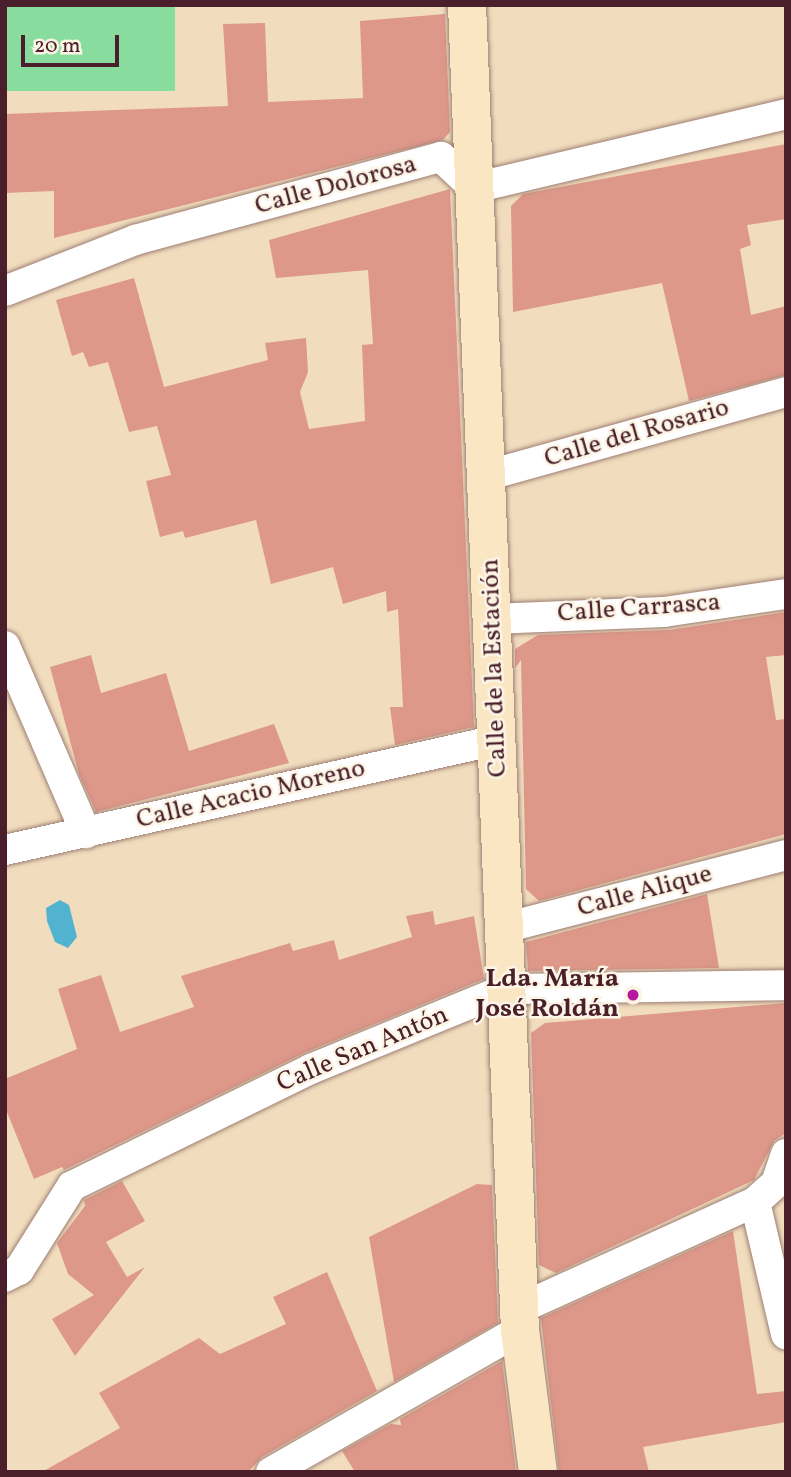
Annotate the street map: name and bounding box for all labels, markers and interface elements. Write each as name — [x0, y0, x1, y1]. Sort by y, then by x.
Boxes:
scale bar — [24, 21, 122, 65]
text: 20 m — [34, 32, 80, 61]
street label: Calle Dolorosa — [252, 149, 420, 223]
street label: Calle del Rosario — [541, 393, 733, 475]
street label: Calle de la Estación — [476, 558, 514, 778]
street label: Calle Carrasca — [556, 588, 722, 630]
street label: Calle Acacio Moreno — [134, 753, 368, 837]
street label: Calle Alique — [574, 859, 716, 925]
place label: Lda. María José Roldán — [476, 964, 619, 1026]
marker: Lda. María José Roldán — [625, 987, 641, 1003]
street label: Calle San Antón — [273, 1000, 453, 1100]

